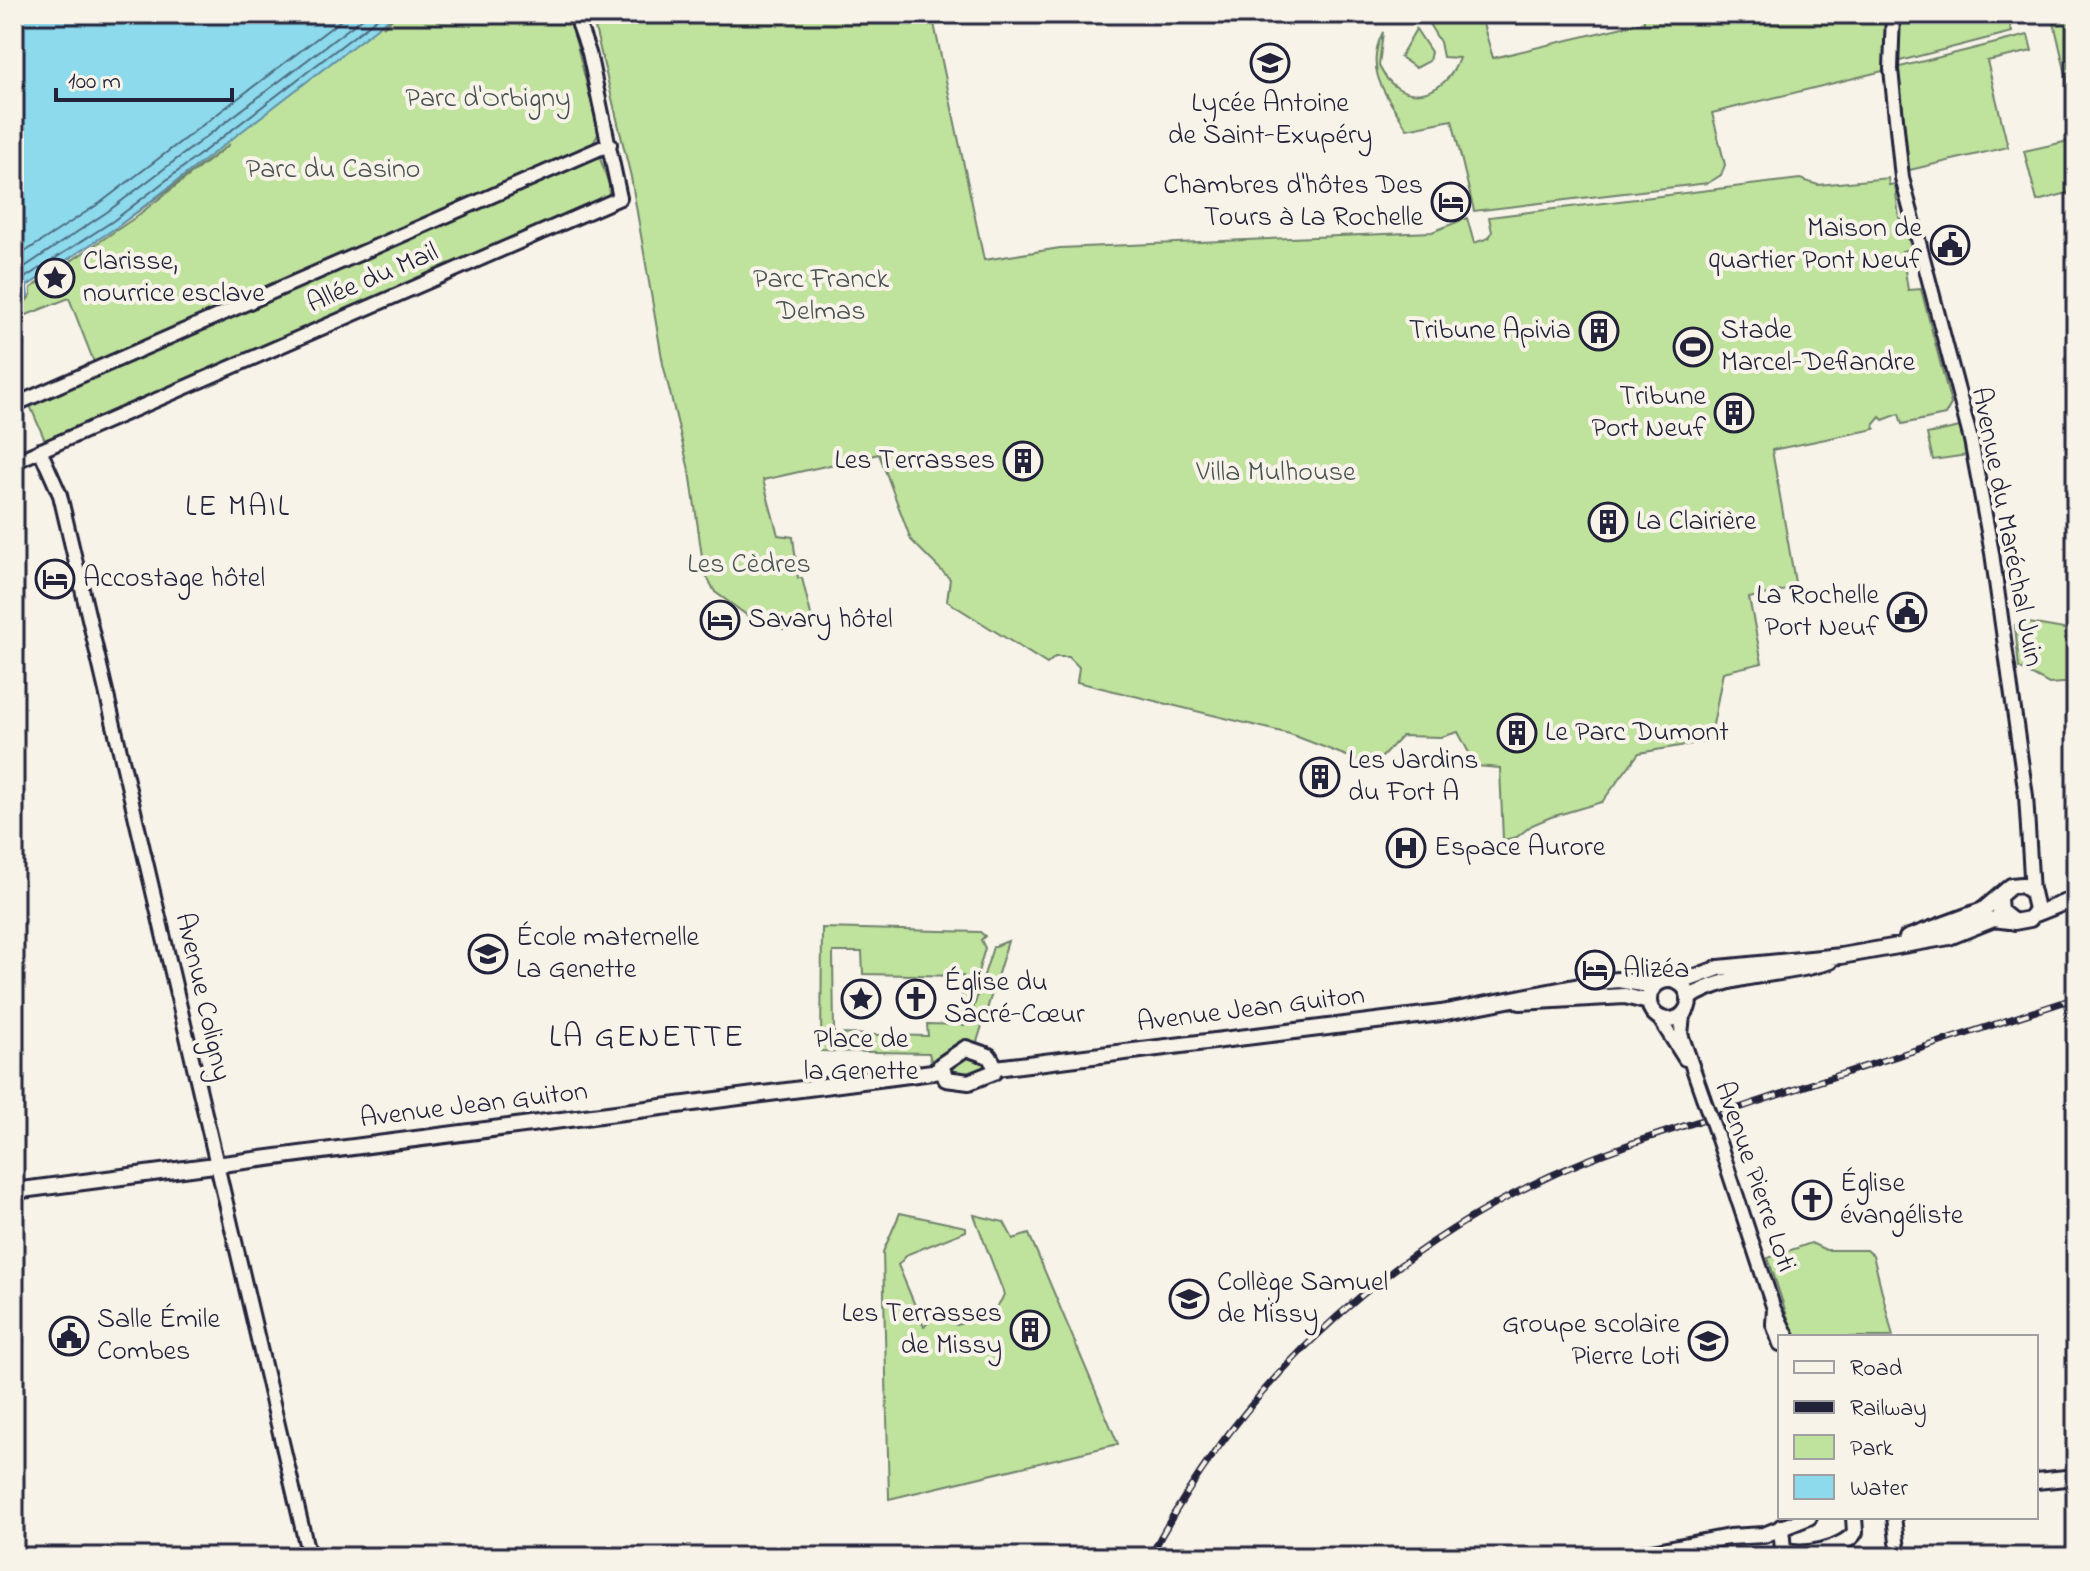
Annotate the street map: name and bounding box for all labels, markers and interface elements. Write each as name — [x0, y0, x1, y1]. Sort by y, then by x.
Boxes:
school or university icon: Lycée Antoine de Saint-Exupéry — [1249, 42, 1291, 84]
scale bar — [56, 52, 232, 102]
text: 100 m — [68, 65, 121, 100]
park label: Parc d'Orbigny — [405, 79, 571, 120]
place label: Lycée Antoine de Saint-Exupéry — [1168, 84, 1372, 157]
park label: Parc du Casino — [246, 150, 420, 191]
place label: Chambres d'hôtes Des Tours à La Rochelle — [1163, 166, 1423, 239]
hotel icon: Chambres d'hôtes Des Tours à La Rochelle — [1430, 181, 1472, 223]
place label: Maison de quartier Pont Neuf — [1708, 209, 1922, 282]
public building icon: Maison de quartier Pont Neuf — [1929, 224, 1971, 266]
street label: Allée du Mail — [301, 233, 445, 325]
place label: Clarisse, nourrice esclave — [83, 242, 265, 315]
place icon: Clarisse, nourrice esclave — [34, 257, 76, 299]
park label: Parc Franck Delmas — [753, 260, 890, 333]
building icon: Tribune Apivia — [1578, 310, 1620, 352]
place label: Tribune Apivia — [1409, 311, 1571, 352]
place label: Stade Marcel-Deflandre — [1721, 311, 1916, 384]
sports icon: Stade Marcel-Deflandre — [1672, 326, 1714, 368]
place label: Tribune Port Neuf — [1591, 377, 1706, 450]
street label: Avenue du Maréchal Juin — [1959, 384, 2053, 670]
building icon: Tribune Port Neuf — [1713, 392, 1755, 434]
building icon: Les Terrasses — [1002, 440, 1044, 482]
place label: Les Terrasses — [834, 441, 995, 482]
park label: Villa Mulhouse — [1195, 453, 1356, 494]
district label: LE MAIL — [185, 486, 291, 530]
building icon: La Clairière — [1587, 501, 1629, 543]
place label: La Clairière — [1636, 502, 1757, 543]
park label: Les Cèdres — [687, 545, 811, 586]
hotel icon: Accostage hôtel — [34, 558, 76, 600]
place label: Accostage hôtel — [83, 559, 265, 600]
place label: La Rochelle Port Neuf — [1756, 576, 1879, 649]
public building icon: La Rochelle Port Neuf — [1886, 591, 1928, 633]
hotel icon: Savary hôtel — [699, 599, 741, 641]
place label: Savary hôtel — [748, 600, 893, 641]
building icon: Le Parc Dumont — [1496, 712, 1538, 754]
place label: Le Parc Dumont — [1545, 713, 1729, 754]
place label: Les Jardins du Fort A — [1348, 741, 1478, 814]
building icon: Les Jardins du Fort A — [1299, 756, 1341, 798]
hospital icon: Espace Aurore — [1385, 827, 1427, 869]
place label: Espace Aurore — [1434, 828, 1606, 869]
street label: Avenue Coligny — [163, 909, 241, 1085]
place label: École maternelle La Genette — [516, 918, 700, 991]
school or university icon: École maternelle La Genette — [467, 933, 509, 975]
hotel icon: Alizéa — [1574, 949, 1616, 991]
place label: Alizéa — [1623, 950, 1689, 991]
place label: Église du Sacré-Cœur — [944, 963, 1085, 1036]
street label: Avenue Jean Guiton — [1135, 976, 1367, 1044]
place icon: Place de la Genette — [840, 978, 882, 1020]
church icon: Église du Sacré-Cœur — [895, 978, 937, 1020]
district label: LA GENETTE — [549, 1015, 745, 1062]
place label: Place de la Genette — [804, 1020, 919, 1093]
street label: Avenue Jean Guiton — [358, 1072, 590, 1140]
street label: Avenue Pierre Loti — [1702, 1076, 1806, 1278]
place label: Église évangéliste — [1840, 1164, 1964, 1237]
church icon: Église évangéliste — [1791, 1179, 1833, 1221]
place label: Collège Samuel de Missy — [1217, 1263, 1388, 1336]
school or university icon: Collège Samuel de Missy — [1168, 1278, 1210, 1320]
place label: Les Terrasses de Missy — [841, 1294, 1002, 1367]
place label: Salle Émile Combes — [97, 1300, 220, 1373]
place label: Groupe scolaire Pierre Loti — [1502, 1305, 1680, 1378]
building icon: Les Terrasses de Missy — [1009, 1309, 1051, 1351]
public building icon: Salle Émile Combes — [48, 1315, 90, 1357]
school or university icon: Groupe scolaire Pierre Loti — [1687, 1320, 1729, 1362]
legend — [1778, 1335, 2038, 1519]
text: Road — [1850, 1352, 1903, 1387]
text: Railway — [1850, 1392, 1927, 1428]
text: Park — [1850, 1432, 1894, 1467]
text: Water — [1850, 1472, 1908, 1507]

